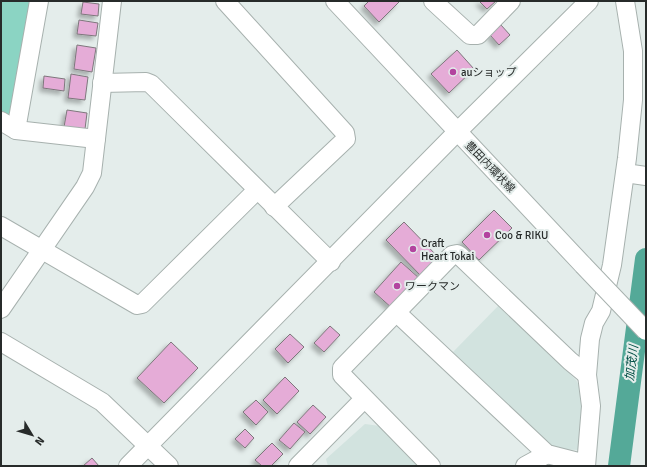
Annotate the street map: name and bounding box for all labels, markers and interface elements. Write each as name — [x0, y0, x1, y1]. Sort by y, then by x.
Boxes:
place label: auショップ — [461, 66, 517, 79]
marker: auショップ — [448, 67, 458, 77]
street label: 豊田内環状線 — [462, 139, 518, 195]
place label: Coo & RIKU — [495, 229, 548, 242]
marker: Coo & RIKU — [482, 230, 492, 240]
place label: Craft Heart Tokai — [421, 237, 474, 263]
marker: Craft Heart Tokai — [408, 244, 418, 254]
place label: ワークマン — [405, 280, 460, 293]
marker: ワークマン — [392, 281, 402, 291]
water label: 加茂川 — [622, 342, 642, 382]
north arrow — [12, 415, 52, 455]
text: N — [32, 434, 47, 448]

